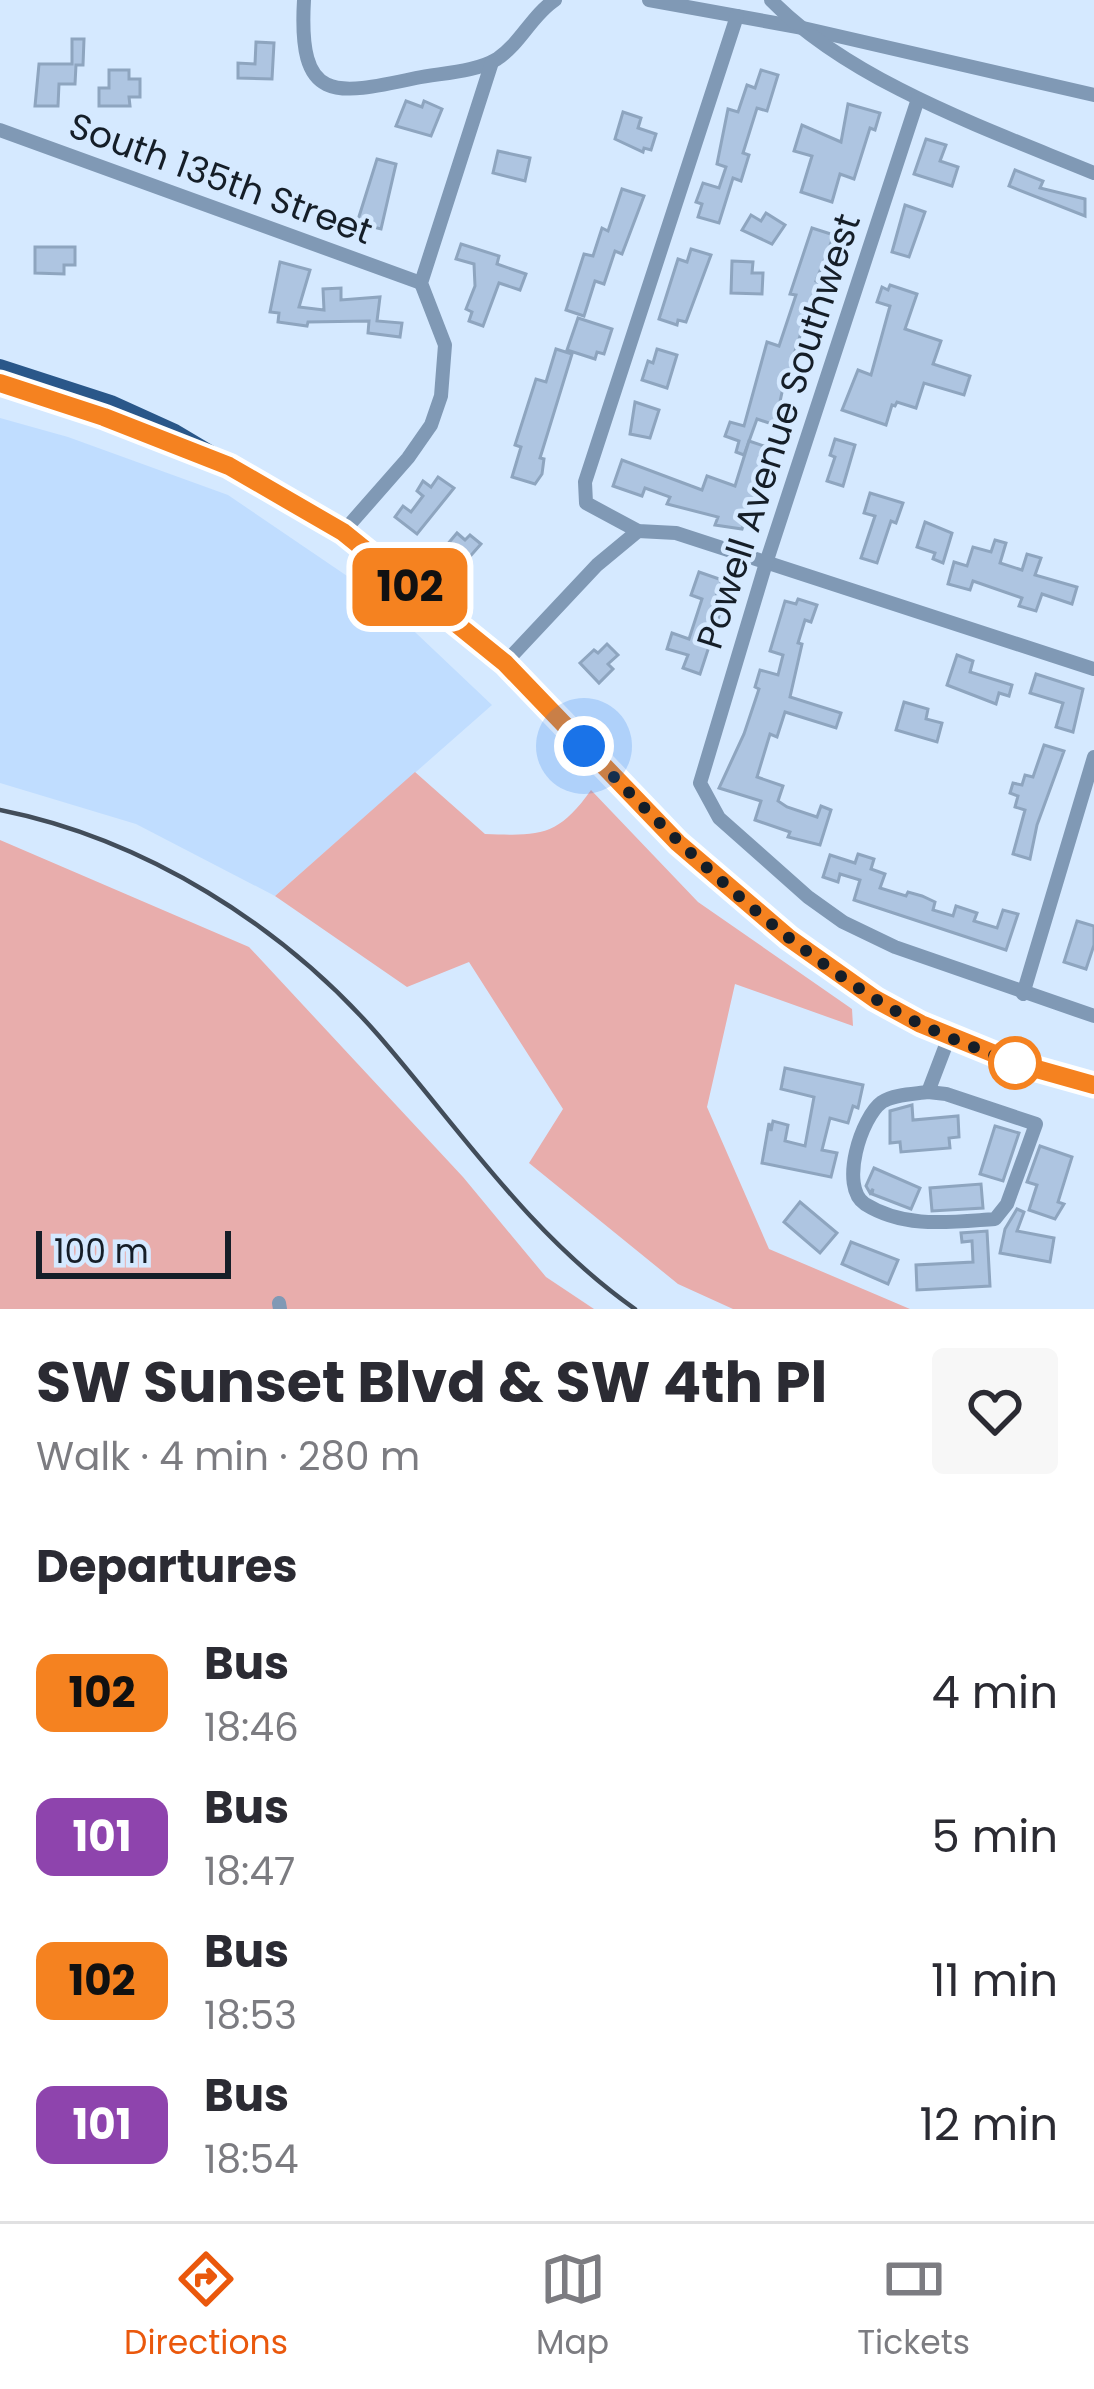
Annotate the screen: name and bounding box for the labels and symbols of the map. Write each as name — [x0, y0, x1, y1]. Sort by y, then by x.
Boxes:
street label: South 135th Street — [62, 100, 380, 257]
street label: Powell Avenue Southwest — [684, 207, 873, 655]
line badge: 102 — [341, 548, 479, 626]
your location — [554, 716, 614, 776]
unlabelled marker — [990, 1038, 1040, 1088]
scale bar — [36, 1225, 231, 1278]

